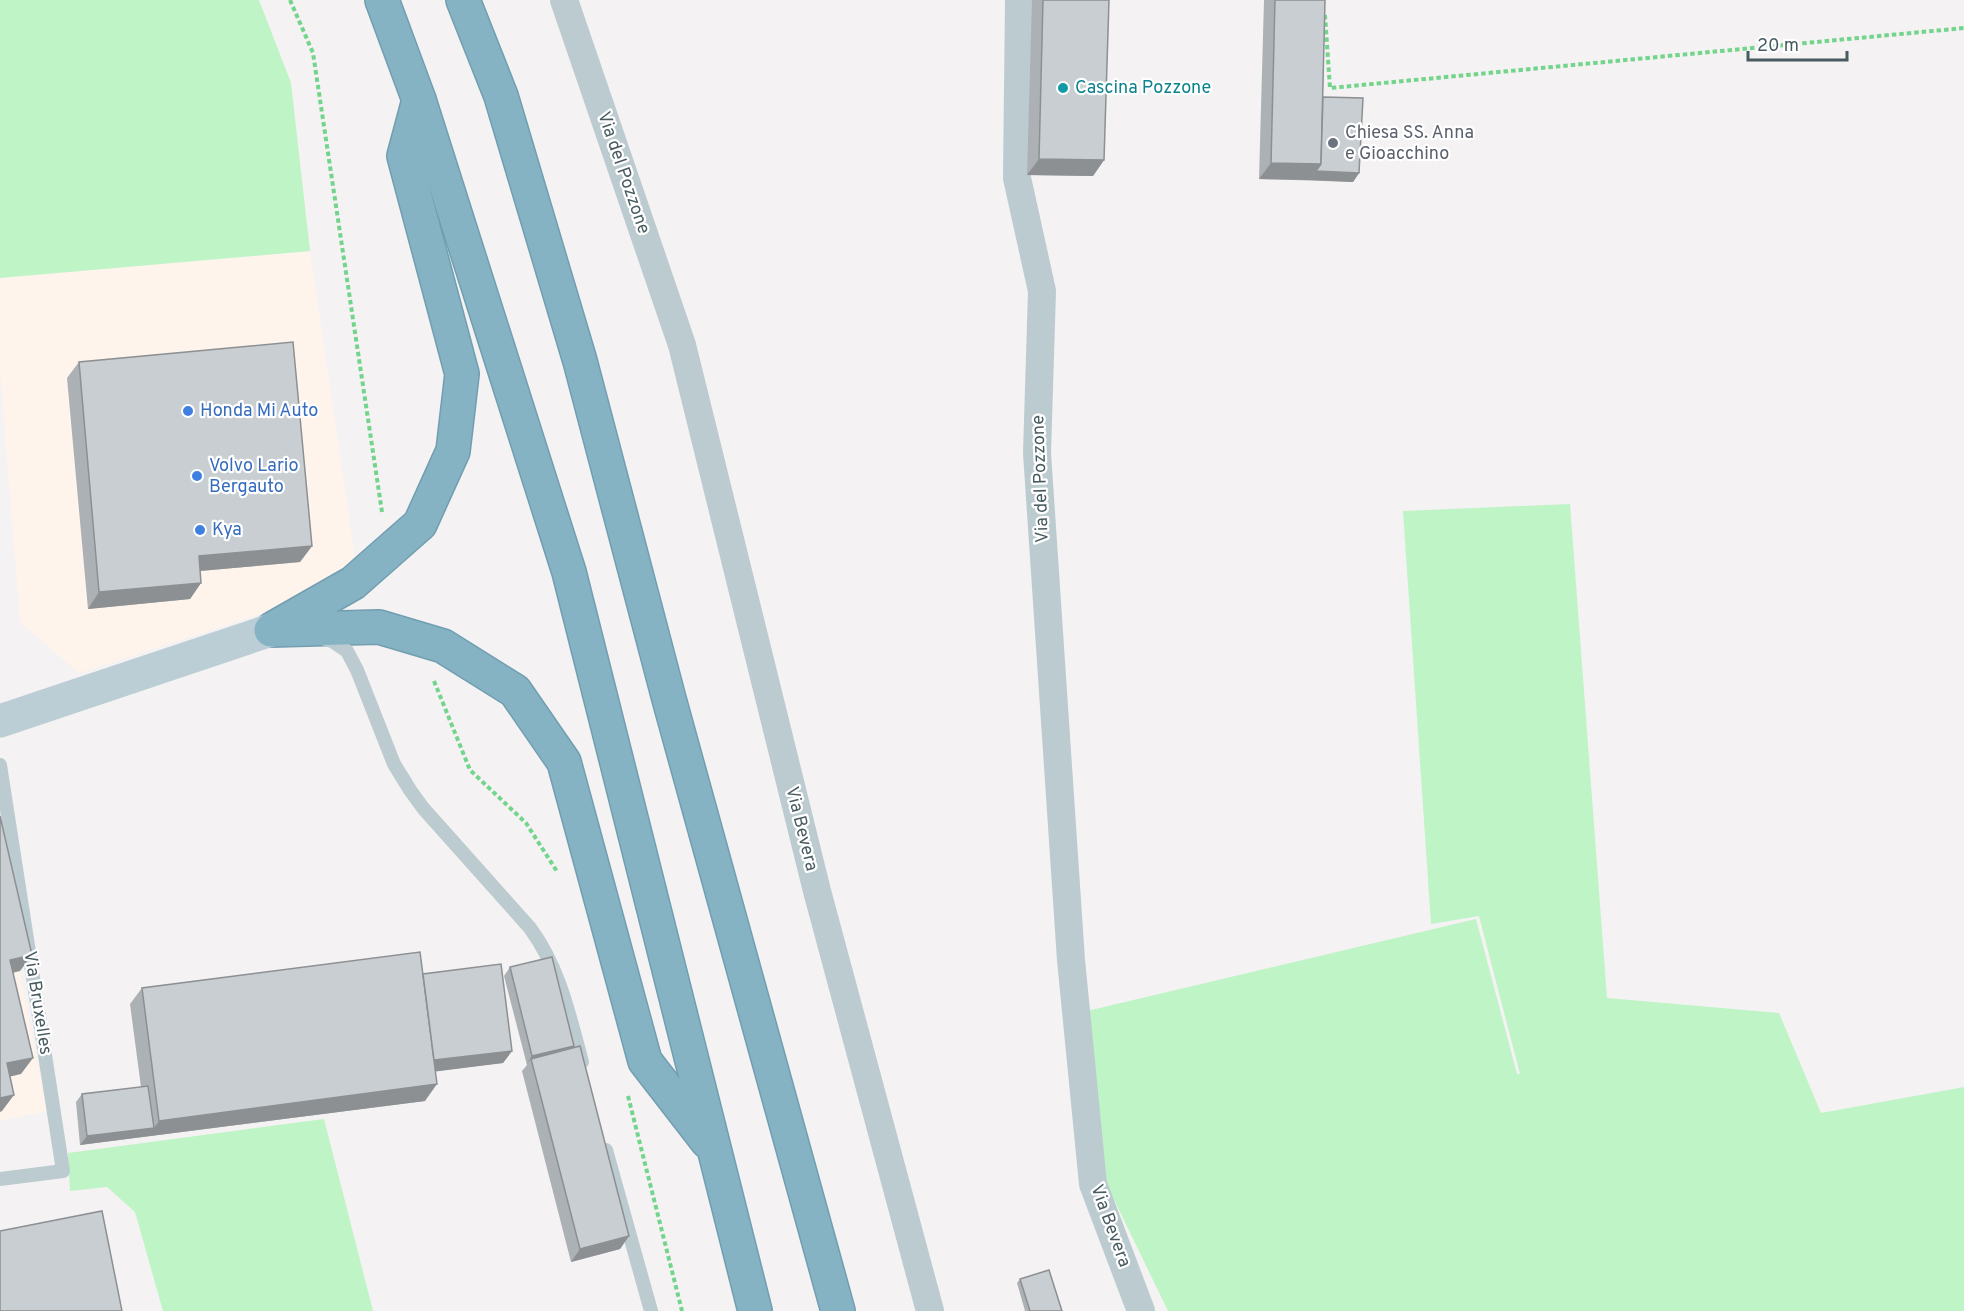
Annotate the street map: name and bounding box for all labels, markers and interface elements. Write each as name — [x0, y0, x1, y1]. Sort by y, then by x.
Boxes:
scale bar — [1748, 24, 1847, 62]
text: 20 m — [1757, 35, 1799, 58]
place label: Cascina Pozzone — [1075, 77, 1211, 100]
marker: Cascina Pozzone — [1056, 81, 1070, 95]
street label: Via del Pozzone — [591, 109, 655, 237]
place label: Chiesa SS. Anna e Gioacchino — [1345, 122, 1474, 166]
marker: Chiesa SS. Anna e Gioacchino — [1326, 136, 1340, 150]
place label: Honda Mi Auto — [200, 400, 318, 423]
marker: Honda Mi Auto — [181, 404, 195, 418]
street label: Via del Pozzone — [1027, 415, 1055, 543]
place label: Volvo Lario Bergauto — [209, 455, 298, 499]
marker: Volvo Lario Bergauto — [190, 469, 204, 483]
place label: Kya — [212, 519, 242, 542]
marker: Kya — [193, 523, 207, 537]
street label: Via Bevera — [779, 784, 823, 874]
street label: Via Bruxelles — [17, 949, 57, 1057]
street label: Via Bevera — [1084, 1181, 1136, 1271]

